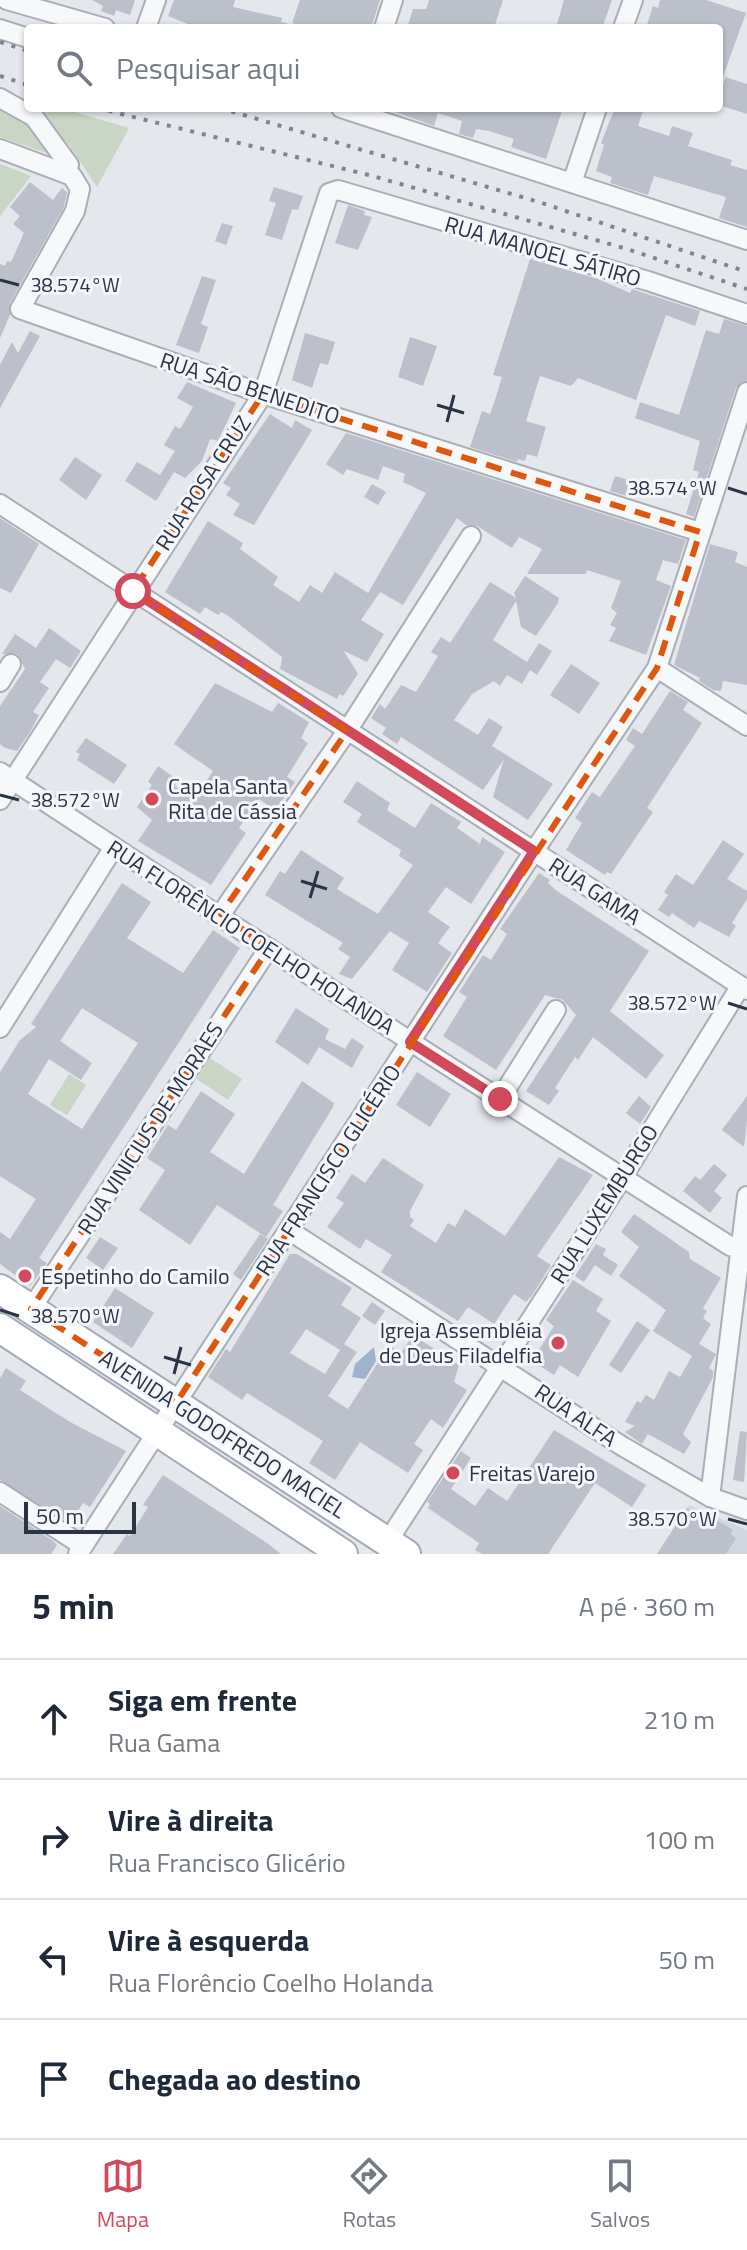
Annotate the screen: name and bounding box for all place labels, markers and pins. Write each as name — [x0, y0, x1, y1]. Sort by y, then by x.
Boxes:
place label: Capela Santa Rita de Cássia — [168, 769, 297, 828]
marker: Capela Santa Rita de Cássia — [143, 790, 161, 808]
place label: Espetinho do Camilo — [41, 1259, 230, 1293]
marker: Espetinho do Camilo — [16, 1267, 34, 1285]
place label: Igreja Assembléia de Deus Filadelfia — [379, 1313, 542, 1372]
marker: Igreja Assembléia de Deus Filadelfia — [549, 1334, 567, 1352]
place label: Freitas Varejo — [469, 1456, 595, 1490]
marker: Freitas Varejo — [444, 1464, 462, 1482]

